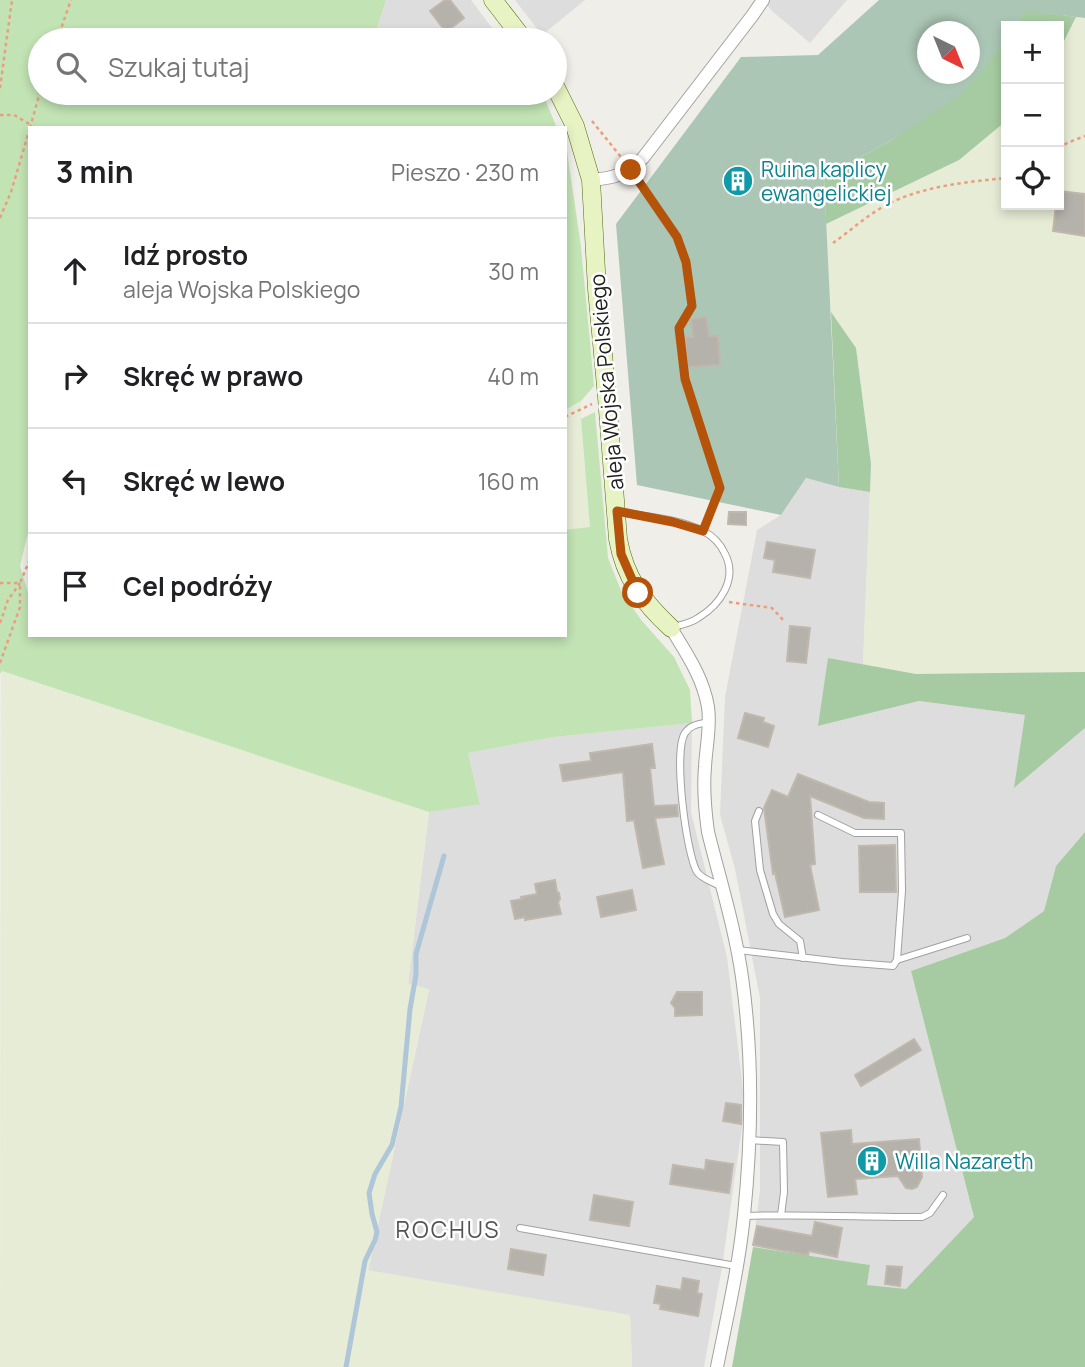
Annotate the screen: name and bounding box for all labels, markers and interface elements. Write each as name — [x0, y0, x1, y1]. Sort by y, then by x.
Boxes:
north arrow — [917, 21, 980, 84]
map controls — [1001, 21, 1064, 210]
button: + — [1001, 21, 1064, 84]
search box — [28, 28, 567, 105]
icon: search — [52, 48, 90, 86]
text: Szukaj tutaj — [108, 49, 250, 85]
button: − — [1001, 84, 1064, 147]
button: locate — [1001, 147, 1064, 210]
text: 3 min — [56, 151, 134, 192]
route end — [615, 154, 646, 185]
place label: Ruina kaplicy ewangelickiej — [761, 155, 891, 207]
text: Pieszo · 230 m — [391, 156, 539, 188]
building icon: Ruina kaplicy ewangelickiej — [721, 164, 755, 198]
text: Idź prosto — [123, 237, 248, 273]
icon: ahead — [56, 252, 94, 290]
text: 30 m — [488, 255, 539, 287]
text: aleja Wojska Polskiego — [123, 273, 360, 305]
street label: aleja Wojska Polskiego — [583, 273, 629, 491]
icon: right — [56, 357, 94, 395]
text: Skręć w prawo — [123, 358, 303, 394]
text: 40 m — [487, 360, 539, 392]
icon: left — [56, 462, 94, 500]
text: Skręć w lewo — [123, 463, 285, 499]
text: 160 m — [478, 465, 539, 497]
icon: arrive — [56, 567, 94, 605]
text: Cel podróży — [123, 568, 272, 604]
route start — [622, 577, 653, 608]
building icon: Willa Nazareth — [855, 1144, 889, 1178]
place label: Willa Nazareth — [895, 1147, 1034, 1175]
district label: ROCHUS — [396, 1213, 500, 1245]

